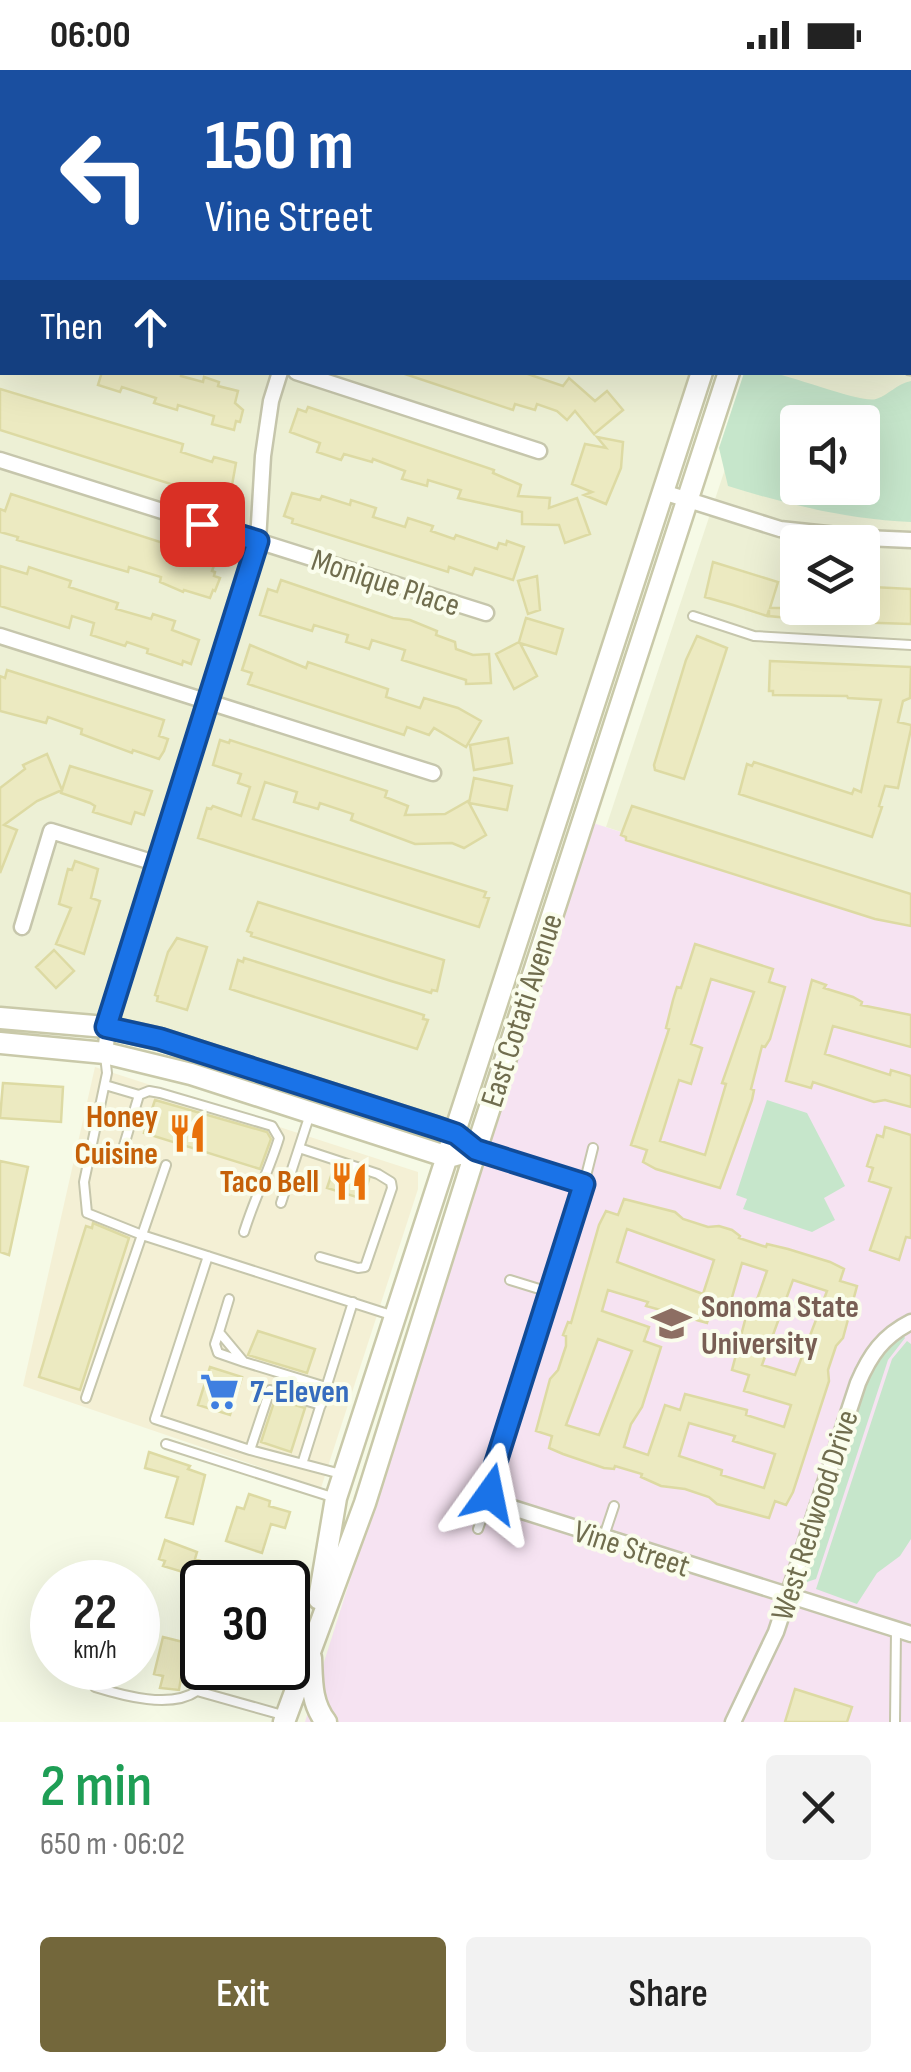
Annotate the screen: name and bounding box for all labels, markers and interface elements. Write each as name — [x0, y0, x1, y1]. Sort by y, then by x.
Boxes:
text: 06:00 — [50, 13, 131, 58]
text: 150 m — [205, 105, 354, 189]
icon: left — [40, 110, 170, 240]
text: Vine Street — [205, 190, 373, 245]
icon: ahead — [123, 300, 178, 355]
text: Then — [40, 305, 103, 350]
map controls — [780, 405, 880, 625]
button: sound — [780, 405, 880, 505]
pin — [160, 482, 245, 567]
icon: arrive — [175, 497, 230, 552]
button: layers — [780, 525, 880, 625]
street label: Monique Place — [306, 541, 465, 626]
street label: East Cotati Avenue — [473, 909, 572, 1112]
place label: Honey Cuisine — [75, 1098, 158, 1174]
restaurant icon: Honey Cuisine — [167, 1113, 209, 1155]
restaurant icon: Taco Bell — [328, 1160, 370, 1202]
place label: Taco Bell — [220, 1163, 319, 1202]
place label: Sonoma State University — [701, 1288, 859, 1364]
school or university icon: Sonoma State University — [650, 1303, 692, 1345]
supermarket icon: 7-Eleven — [199, 1370, 241, 1412]
place label: 7-Eleven — [250, 1373, 349, 1412]
street label: West Redwood Drive — [763, 1405, 868, 1626]
position arrow — [438, 1442, 542, 1546]
street label: Vine Street — [569, 1512, 694, 1586]
speed limit sign: 30 — [180, 1560, 310, 1690]
text: 22 — [73, 1583, 117, 1643]
text: km/h — [73, 1635, 117, 1666]
text: 2 min — [40, 1751, 152, 1823]
button: close — [766, 1755, 871, 1860]
text: 650 m · 06:02 — [40, 1825, 185, 1864]
button: Exit — [40, 1937, 446, 2052]
button: Share — [466, 1937, 871, 2052]

